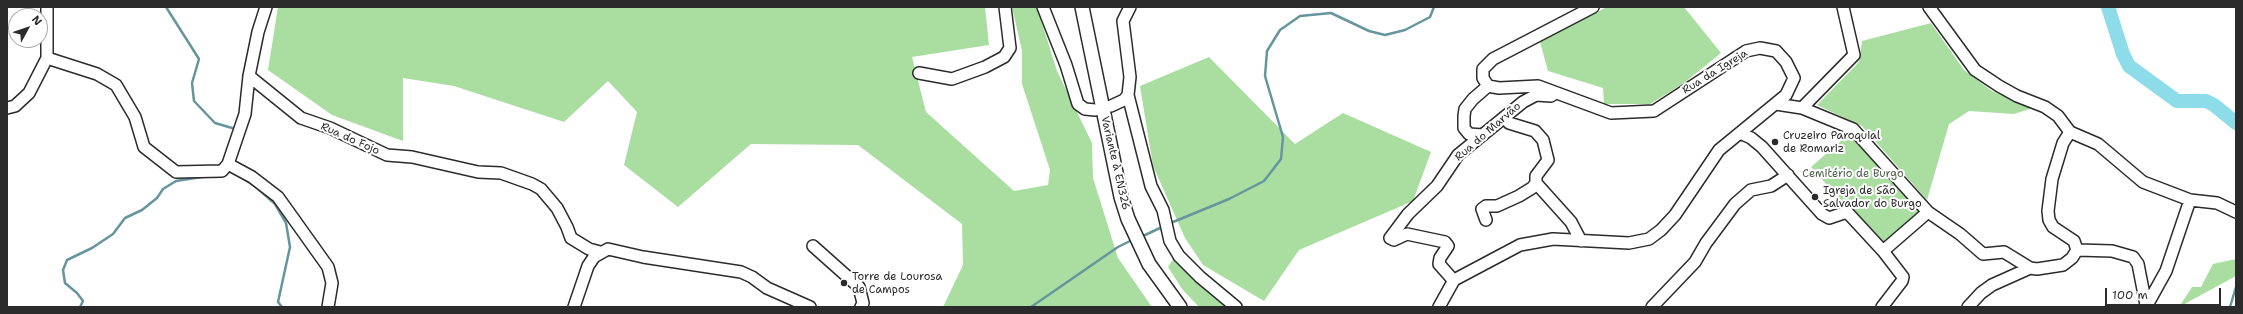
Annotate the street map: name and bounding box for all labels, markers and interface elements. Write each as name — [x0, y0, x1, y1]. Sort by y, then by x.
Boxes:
north arrow — [8, 8, 48, 48]
text: N — [28, 12, 45, 29]
street label: Rua da Igreja — [1680, 47, 1750, 97]
street label: Rua do Marvão — [1452, 100, 1524, 164]
street label: Variante à EN326 — [1098, 115, 1132, 211]
street label: Rua do Fojo — [318, 120, 382, 158]
place label: Cruzeiro Paroquial de Romariz — [1783, 129, 1880, 155]
marker: Cruzeiro Paroquial de Romariz — [1770, 137, 1780, 147]
park label: Cemitério de Burgo — [1802, 167, 1904, 181]
place label: Igreja de São Salvador do Burgo — [1823, 184, 1922, 210]
marker: Igreja de São Salvador do Burgo — [1810, 192, 1820, 202]
place label: Torre de Lourosa de Campos — [852, 270, 942, 296]
marker: Torre de Lourosa de Campos — [839, 278, 849, 288]
scale bar — [2107, 280, 2223, 306]
text: 100 m — [2112, 287, 2148, 303]

